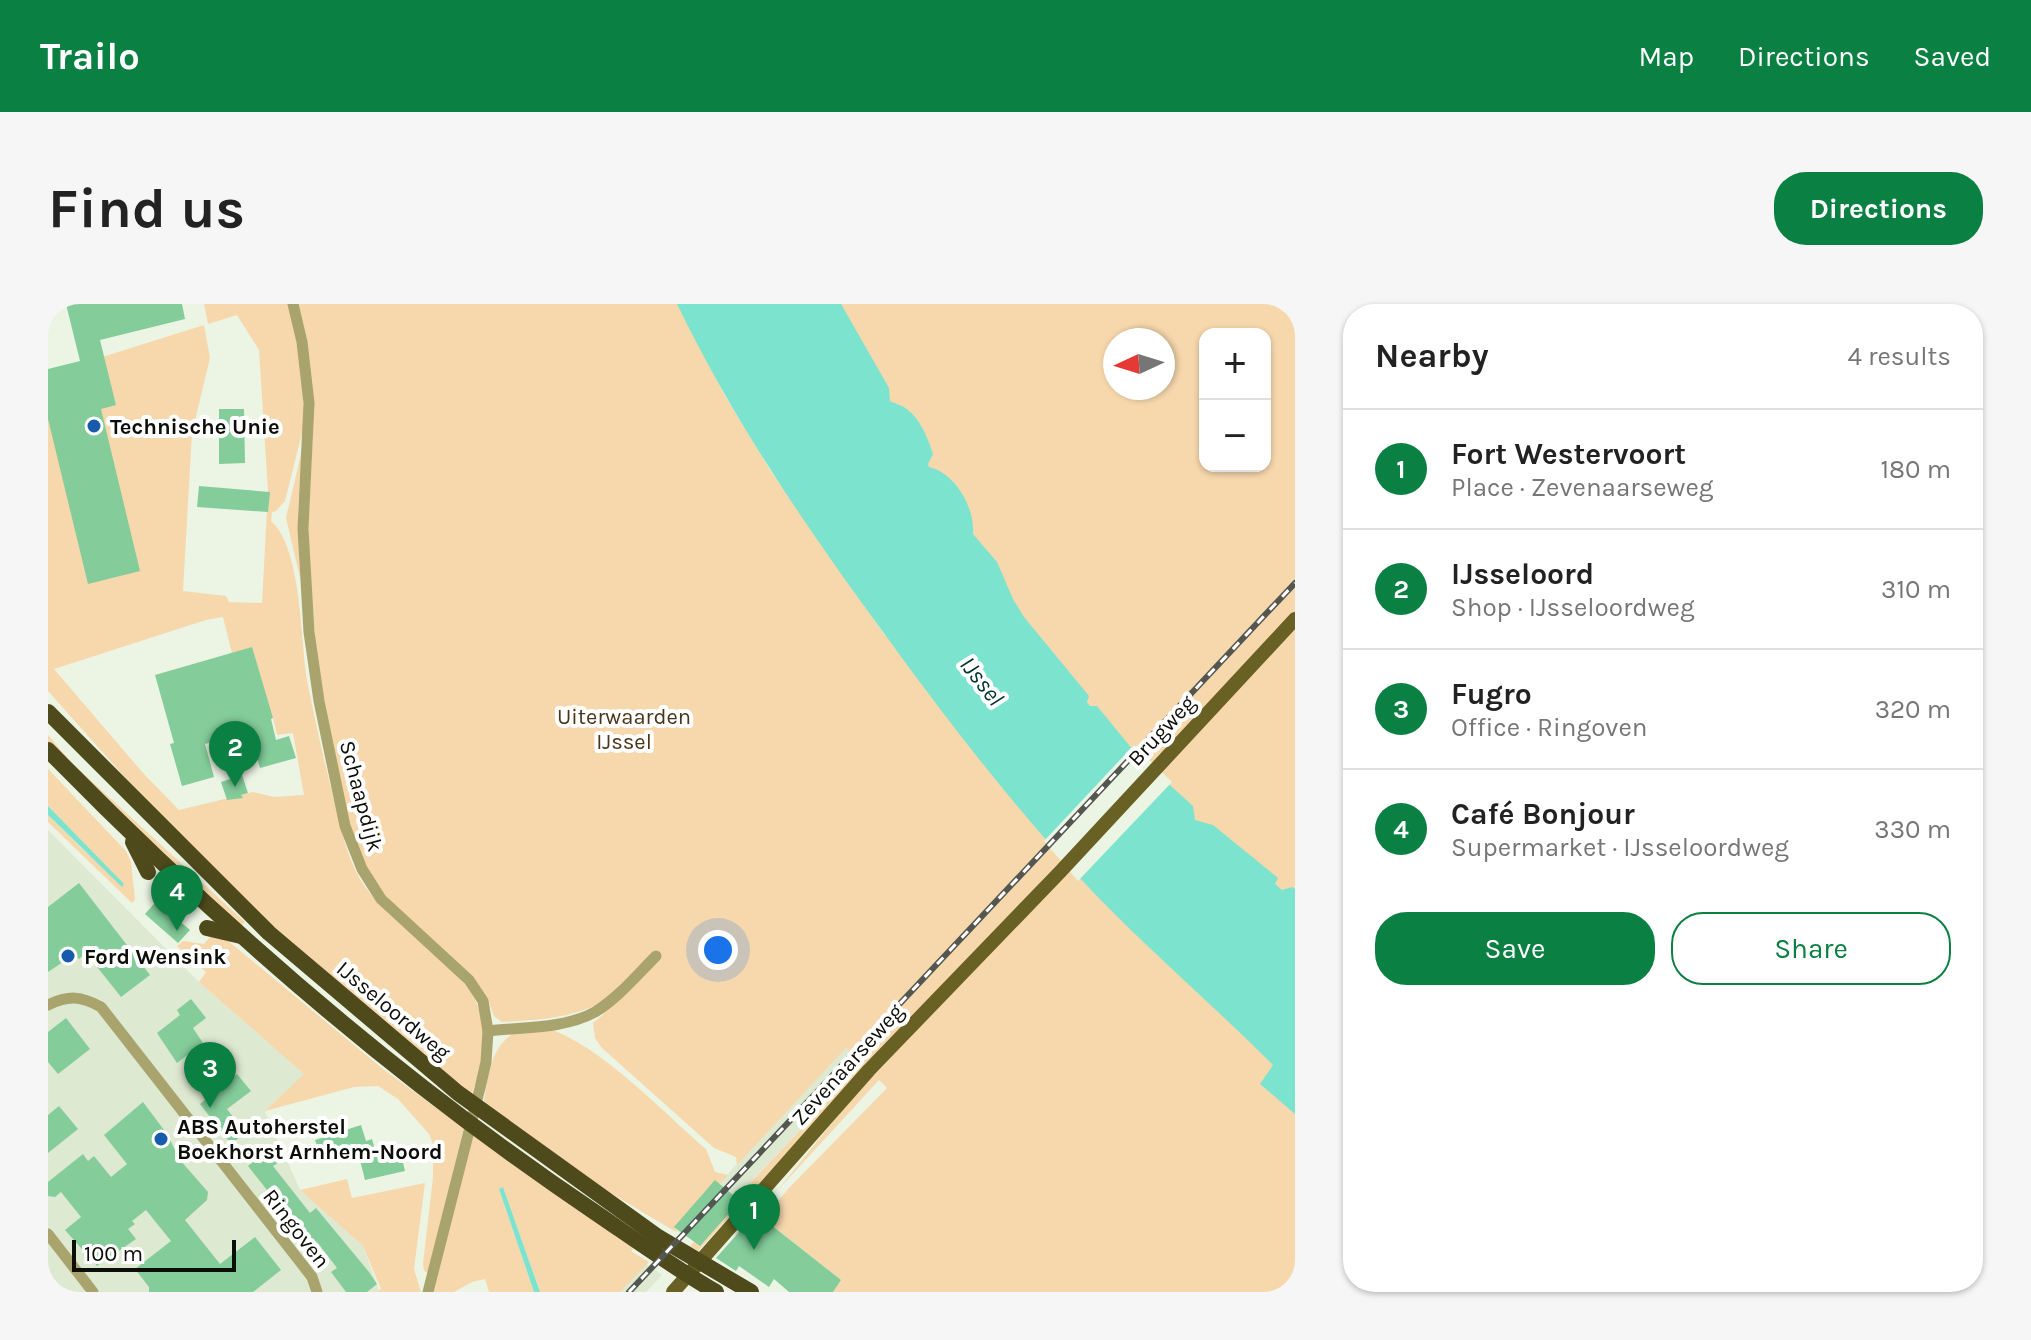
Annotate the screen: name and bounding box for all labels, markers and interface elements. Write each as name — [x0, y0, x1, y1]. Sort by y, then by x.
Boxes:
text: Trailo — [40, 34, 140, 79]
text: Map — [1639, 40, 1694, 73]
text: Directions — [1738, 40, 1870, 73]
text: Saved — [1914, 40, 1991, 73]
button: Directions — [1774, 172, 1983, 245]
text: Find us — [48, 176, 245, 241]
north arrow — [1103, 328, 1175, 400]
map controls — [1199, 328, 1271, 472]
button: + — [1199, 328, 1271, 400]
text: Nearby — [1375, 336, 1489, 376]
text: 4 results — [1847, 341, 1951, 372]
button: − — [1199, 400, 1271, 472]
place label: Technische Unie — [110, 414, 280, 440]
marker: Technische Unie — [85, 417, 103, 435]
text: Fort Westervoort — [1451, 436, 1686, 472]
text: 1 — [1396, 454, 1406, 485]
text: 180 m — [1881, 454, 1951, 485]
text: Place · Zevenaarseweg — [1451, 472, 1713, 503]
text: IJsseloord — [1451, 556, 1594, 592]
text: 2 — [1393, 574, 1409, 605]
text: 310 m — [1881, 574, 1951, 605]
text: Shop · IJsseloordweg — [1451, 592, 1695, 623]
water label: IJssel — [954, 651, 1010, 711]
text: Fugro — [1451, 676, 1532, 712]
street label: Brugweg — [1123, 690, 1201, 771]
text: 3 — [1393, 694, 1409, 725]
text: 320 m — [1875, 694, 1951, 725]
park label: Uiterwaarden IJssel — [557, 704, 691, 755]
text: Office · Ringoven — [1451, 712, 1647, 743]
pin: 2 — [209, 721, 261, 787]
street label: Schaapdijk — [334, 738, 388, 855]
text: Café Bonjour — [1451, 796, 1635, 832]
text: 4 — [1393, 814, 1409, 845]
text: 330 m — [1874, 814, 1951, 845]
text: Supermarket · IJsseloordweg — [1451, 832, 1789, 863]
pin: 4 — [151, 865, 203, 931]
button: Save — [1375, 912, 1655, 985]
button: Share — [1671, 912, 1951, 985]
your location — [698, 930, 738, 970]
place label: Ford Wensink — [84, 944, 226, 970]
marker: Ford Wensink — [59, 947, 77, 965]
street label: IJsseloordweg — [331, 956, 456, 1066]
street label: Zevenaarseweg — [786, 998, 910, 1131]
pin: 3 — [184, 1042, 236, 1108]
place label: ABS Autoherstel Boekhorst Arnhem-Noord — [177, 1114, 442, 1165]
marker: ABS Autoherstel Boekhorst Arnhem-Noord — [152, 1130, 170, 1148]
street label: Ringoven — [257, 1184, 335, 1273]
pin: 1 — [728, 1184, 780, 1250]
scale bar — [72, 1236, 236, 1272]
text: 100 m — [84, 1241, 143, 1267]

